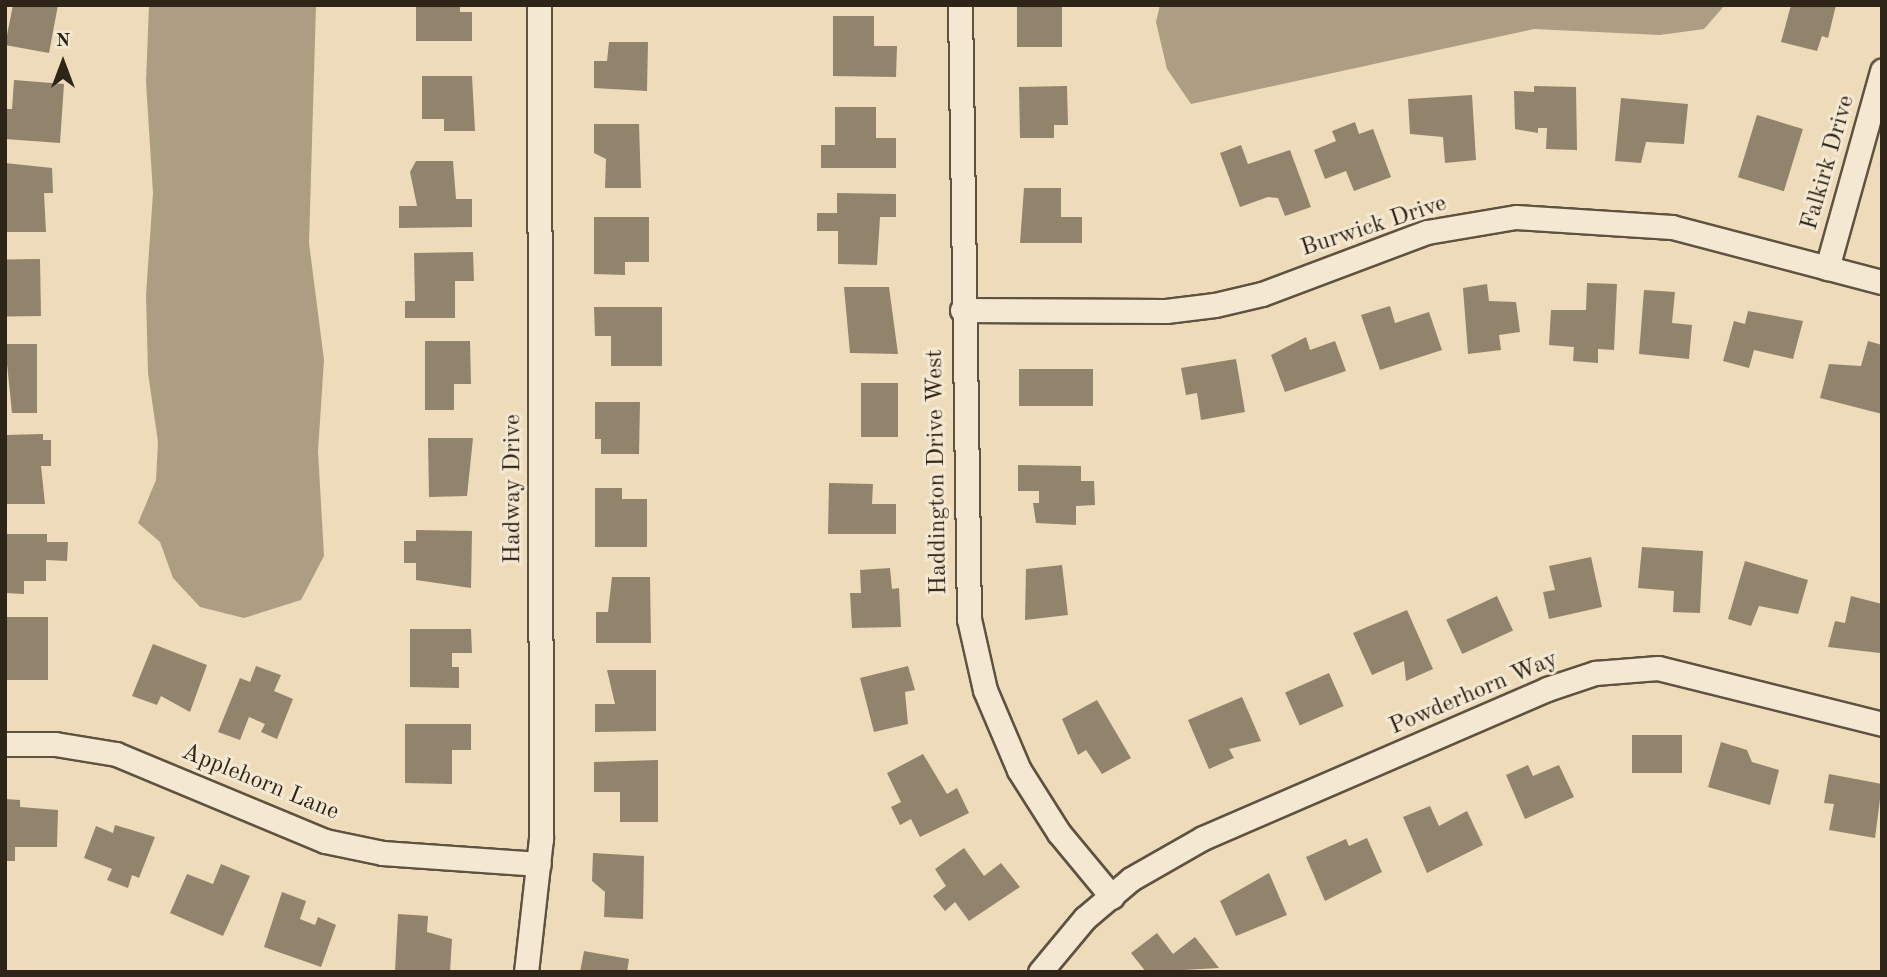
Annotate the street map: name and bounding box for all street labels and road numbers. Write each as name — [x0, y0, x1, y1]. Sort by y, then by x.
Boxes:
street label: Falkirk Drive — [1796, 92, 1862, 234]
street label: Burwick Drive — [1297, 190, 1451, 264]
street label: Haddington Drive West — [921, 349, 955, 595]
street label: Hadway Drive — [500, 414, 528, 564]
street label: Powderhorn Way — [1386, 646, 1562, 742]
street label: Applehorn Lane — [177, 738, 343, 828]

